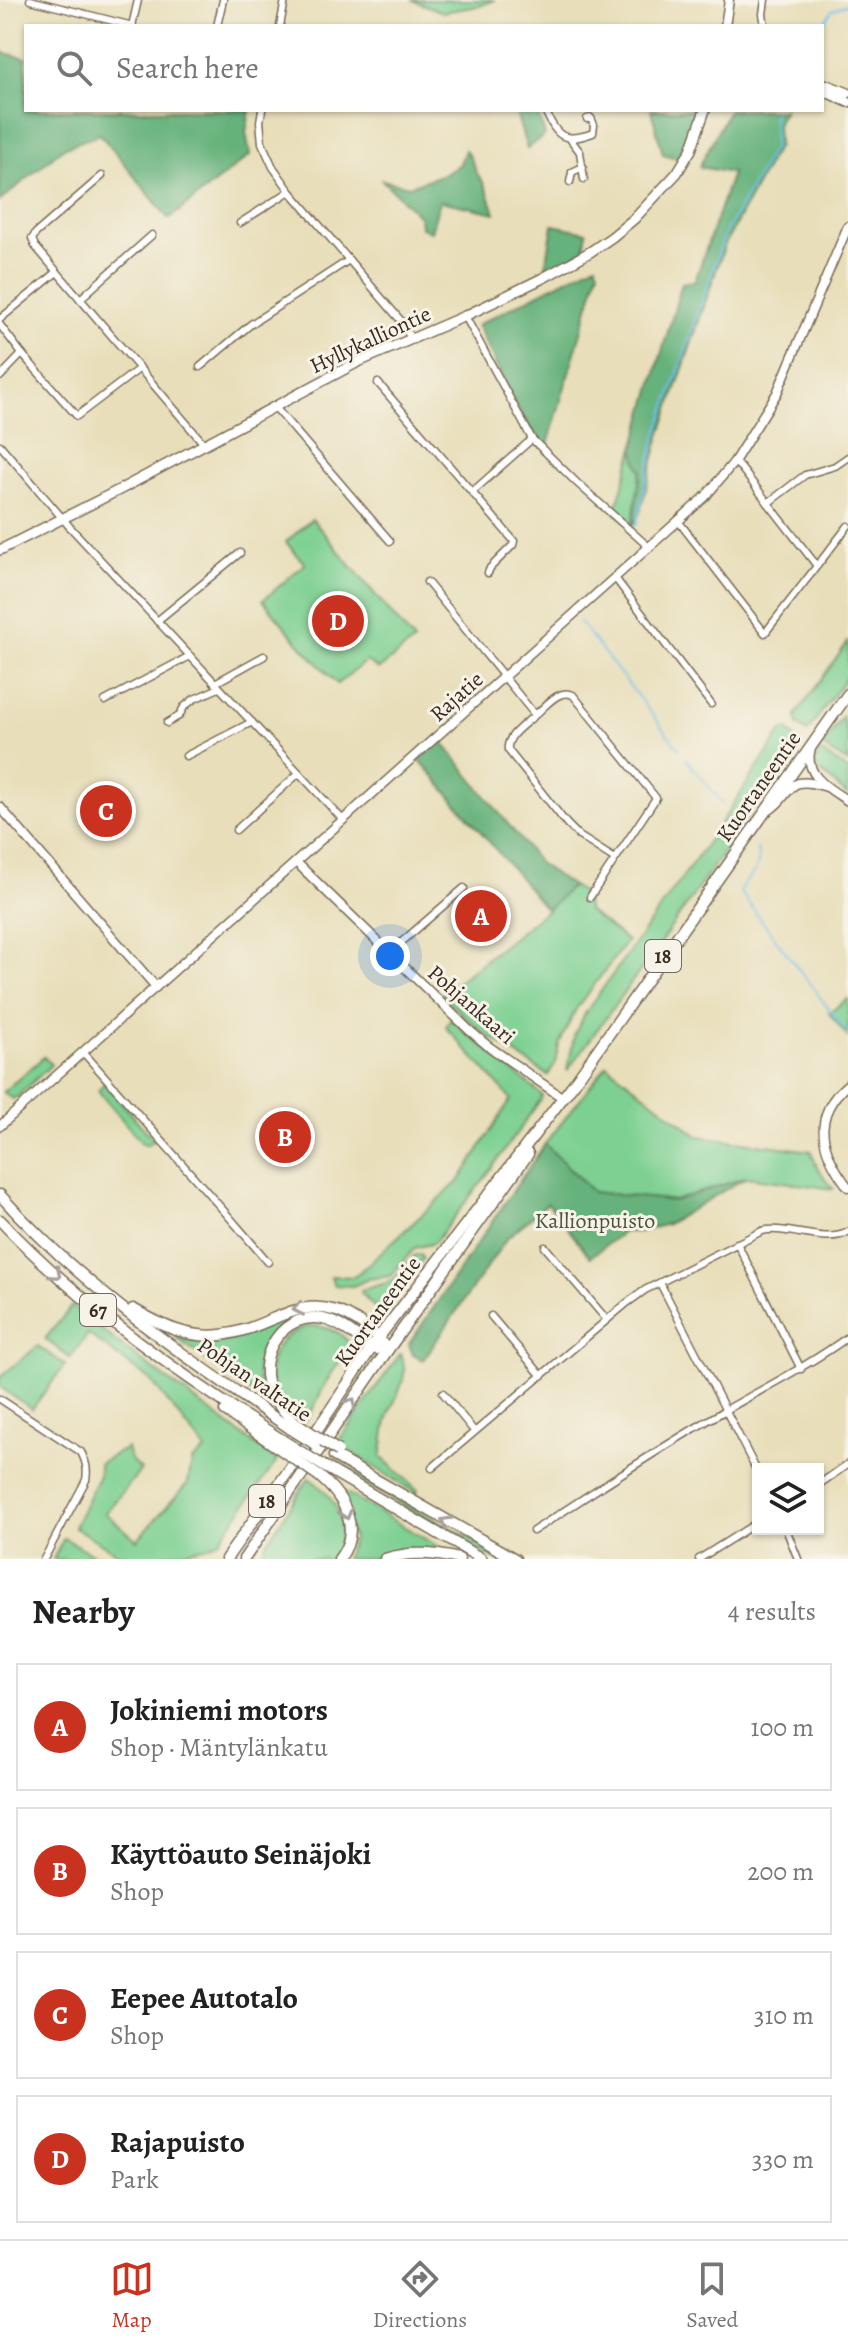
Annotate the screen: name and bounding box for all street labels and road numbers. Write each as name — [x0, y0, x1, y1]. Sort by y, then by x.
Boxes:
street label: Hyllykalliontie — [305, 299, 436, 381]
street label: Rajatie — [423, 665, 490, 729]
street label: Kuortaneentie — [709, 725, 808, 848]
road number: 18 — [645, 940, 681, 972]
street label: Pohjankaari — [421, 958, 522, 1051]
street label: Kuortaneentie — [328, 1250, 428, 1373]
road number: 67 — [80, 1294, 116, 1326]
street label: Pohjan valtatie — [191, 1331, 317, 1429]
road number: 18 — [249, 1485, 285, 1517]

